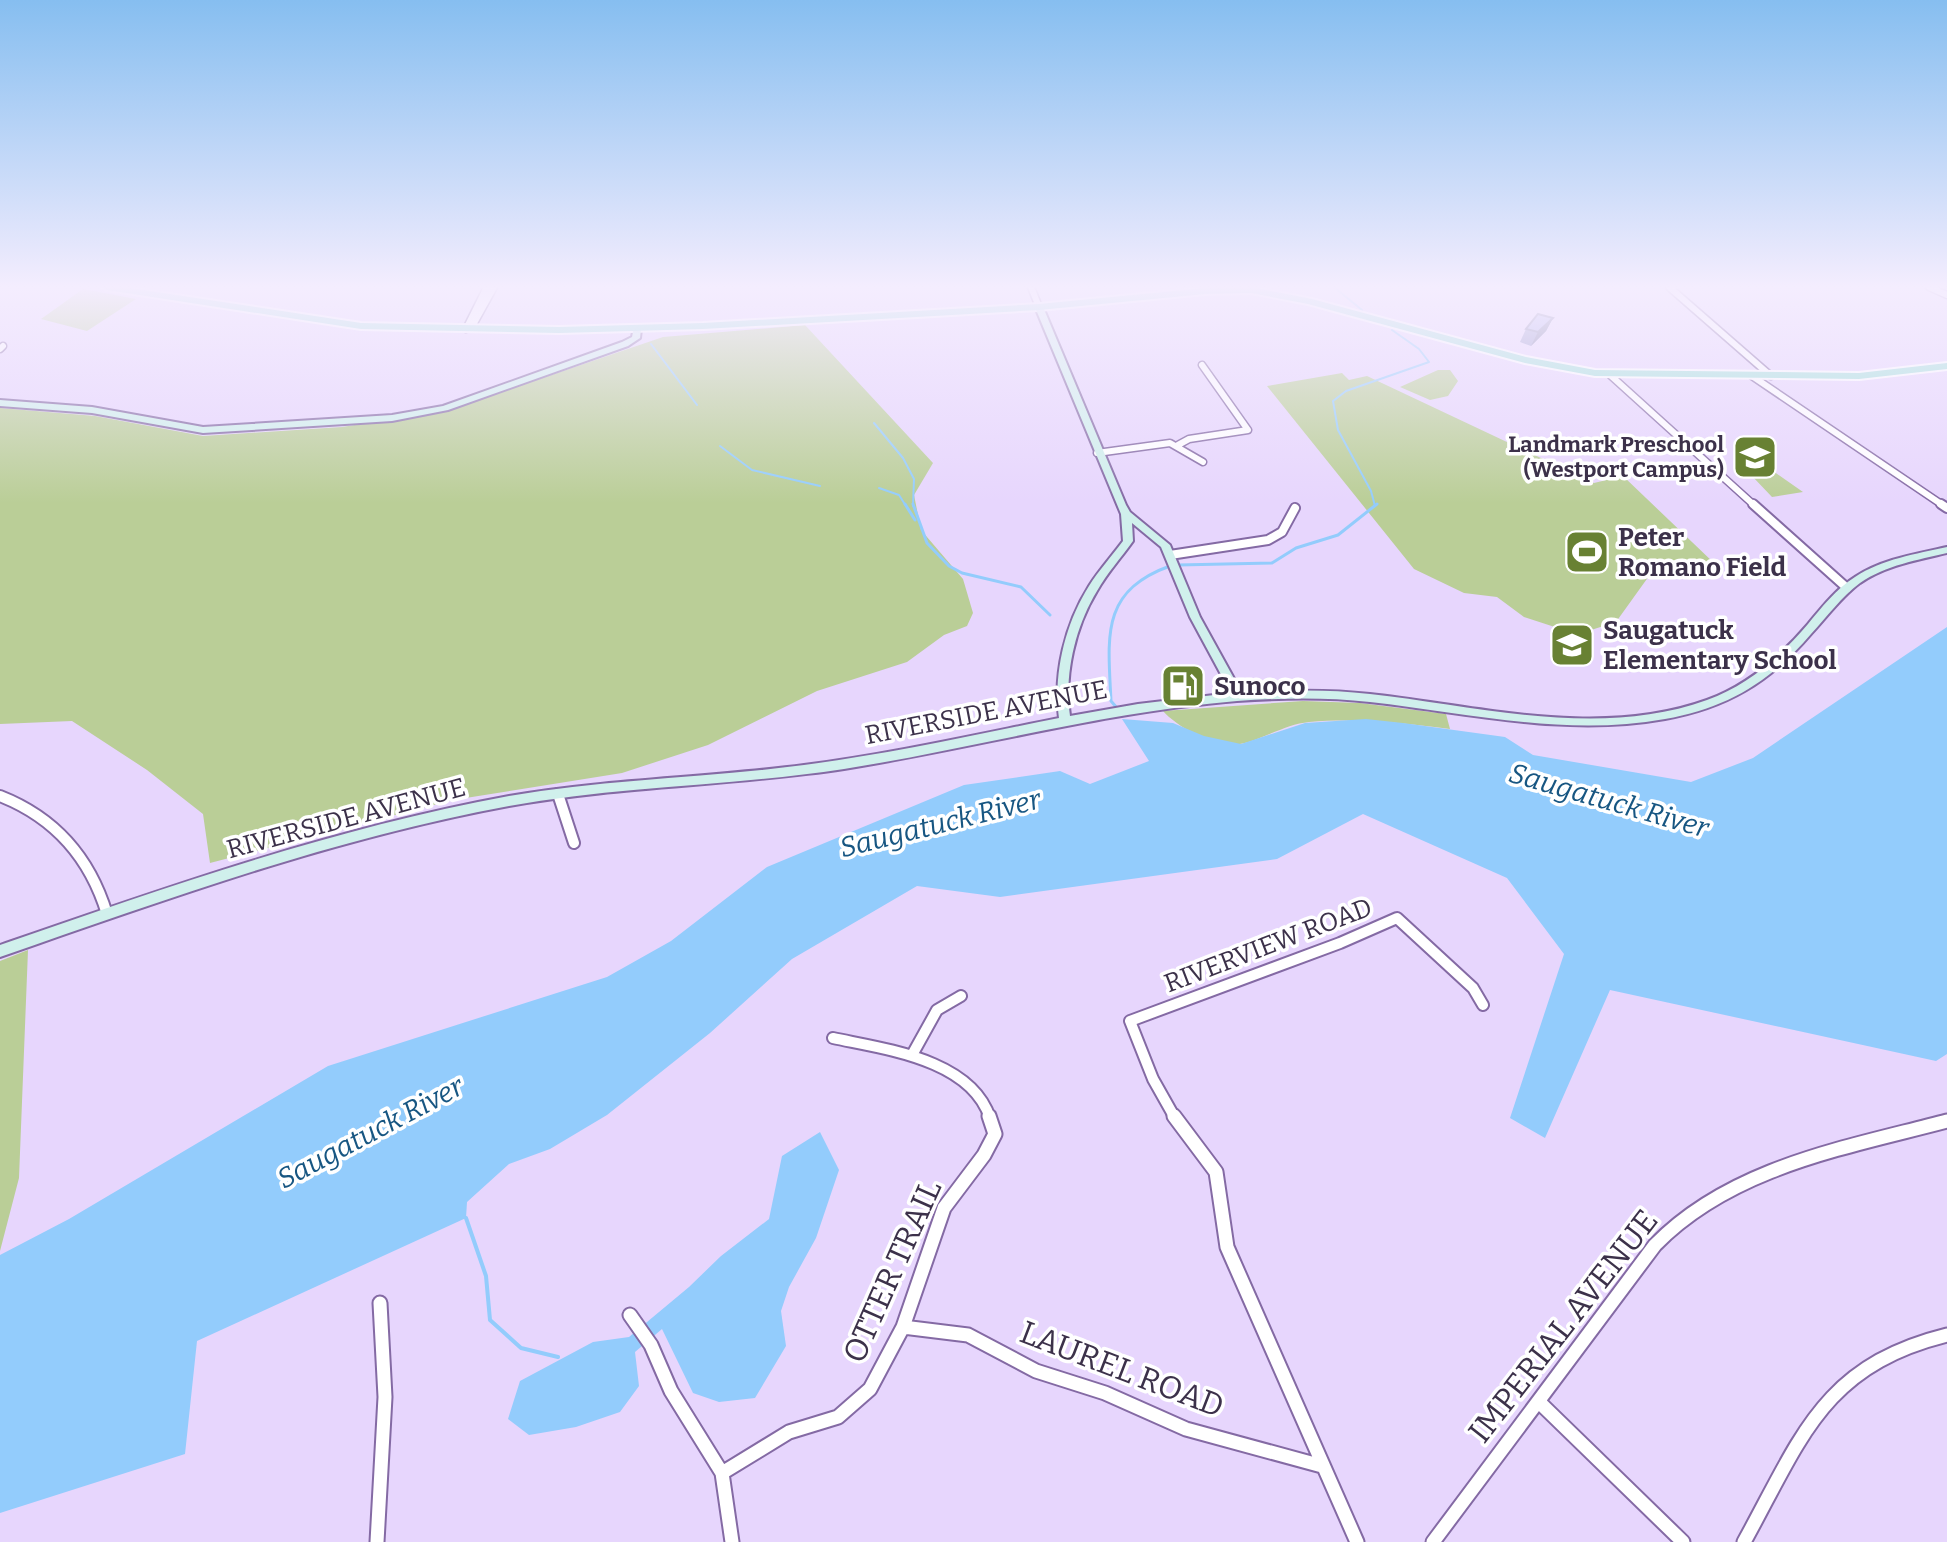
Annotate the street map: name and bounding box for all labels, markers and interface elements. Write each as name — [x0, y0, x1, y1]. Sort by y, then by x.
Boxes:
place label: Landmark Preschool (Westport Campus) — [1508, 431, 1724, 483]
school or university icon: Landmark Preschool (Westport Campus) — [1731, 433, 1779, 481]
place label: Peter Romano Field — [1618, 522, 1787, 583]
sports icon: Peter Romano Field — [1563, 528, 1611, 576]
place label: Saugatuck Elementary School — [1603, 615, 1837, 676]
school or university icon: Saugatuck Elementary School — [1548, 621, 1596, 669]
fuel station icon: Sunoco — [1159, 662, 1207, 710]
place label: Sunoco — [1214, 671, 1305, 702]
street label: RIVERSIDE AVENUE — [862, 674, 1110, 751]
water label: Saugatuck River — [1505, 756, 1714, 845]
street label: RIVERSIDE AVENUE — [223, 772, 469, 865]
water label: Saugatuck River — [836, 782, 1046, 864]
street label: RIVERVIEW ROAD — [1160, 892, 1377, 999]
water label: Saugatuck River — [272, 1069, 470, 1195]
street label: OTTER TRAIL — [835, 1174, 949, 1368]
street label: IMPERIAL AVENUE — [1460, 1202, 1666, 1450]
street label: LAUREL ROAD — [1015, 1313, 1229, 1425]

